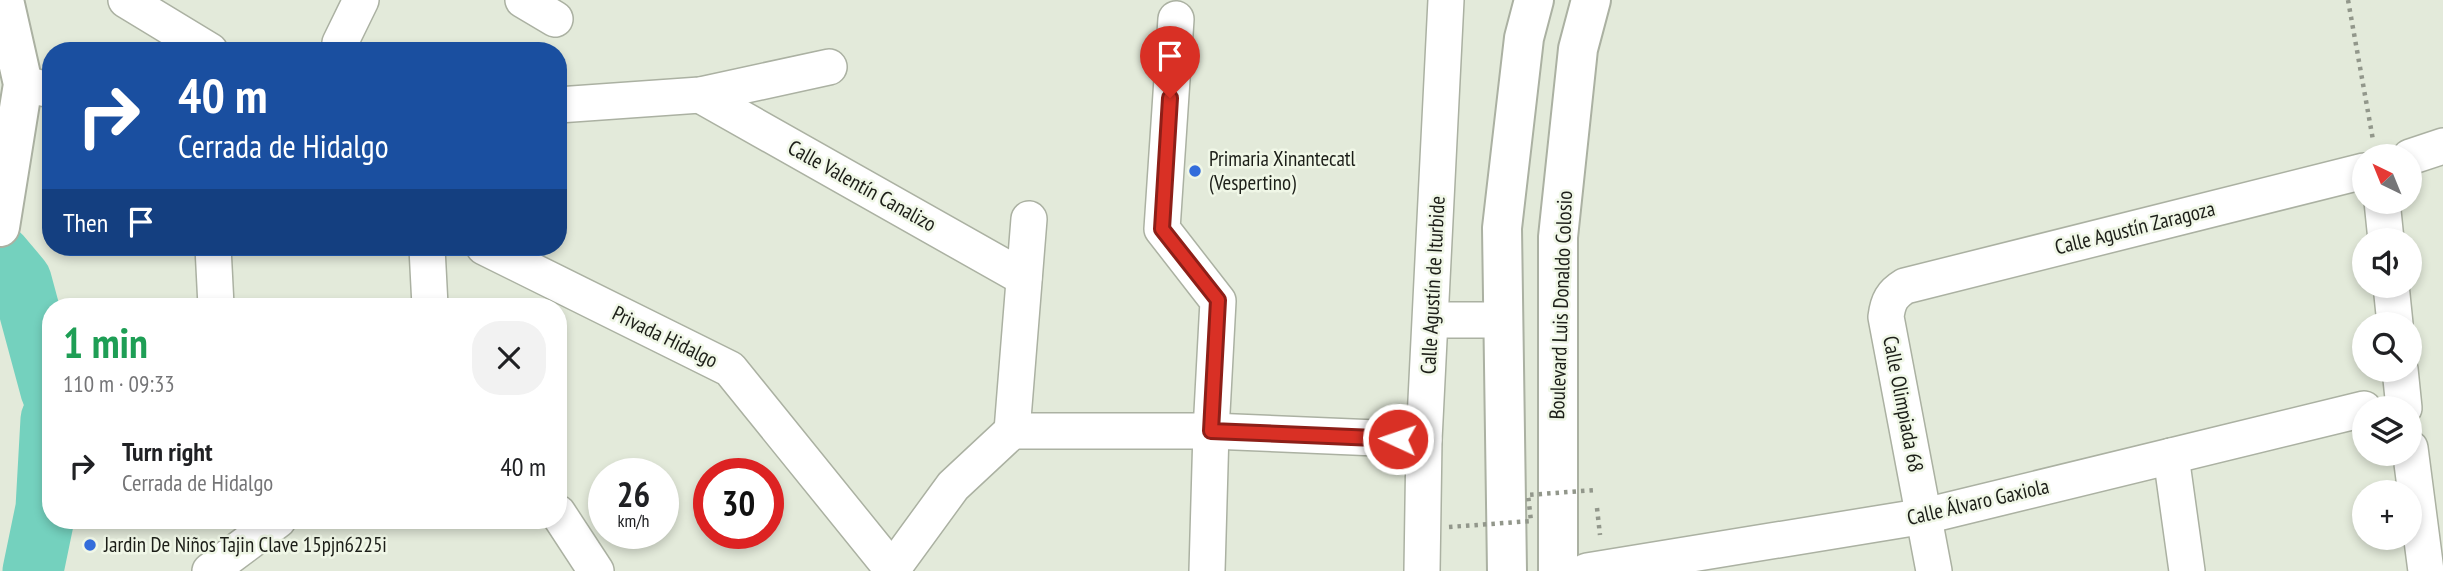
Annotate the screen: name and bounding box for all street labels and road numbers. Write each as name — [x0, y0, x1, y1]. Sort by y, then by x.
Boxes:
street label: Calle Valentín Canalizo — [783, 134, 941, 237]
street label: Boulevard Luis Donaldo Colosio — [1543, 190, 1578, 420]
street label: Calle Agustín de Iturbide — [1414, 195, 1451, 375]
street label: Calle Agustín Zaragoza — [2052, 195, 2218, 260]
street label: Privada Hidalgo — [608, 299, 722, 374]
street label: Calle Olimpiada 68 — [1877, 333, 1930, 474]
street label: Calle Álvaro Gaxiola — [1904, 472, 2052, 531]

